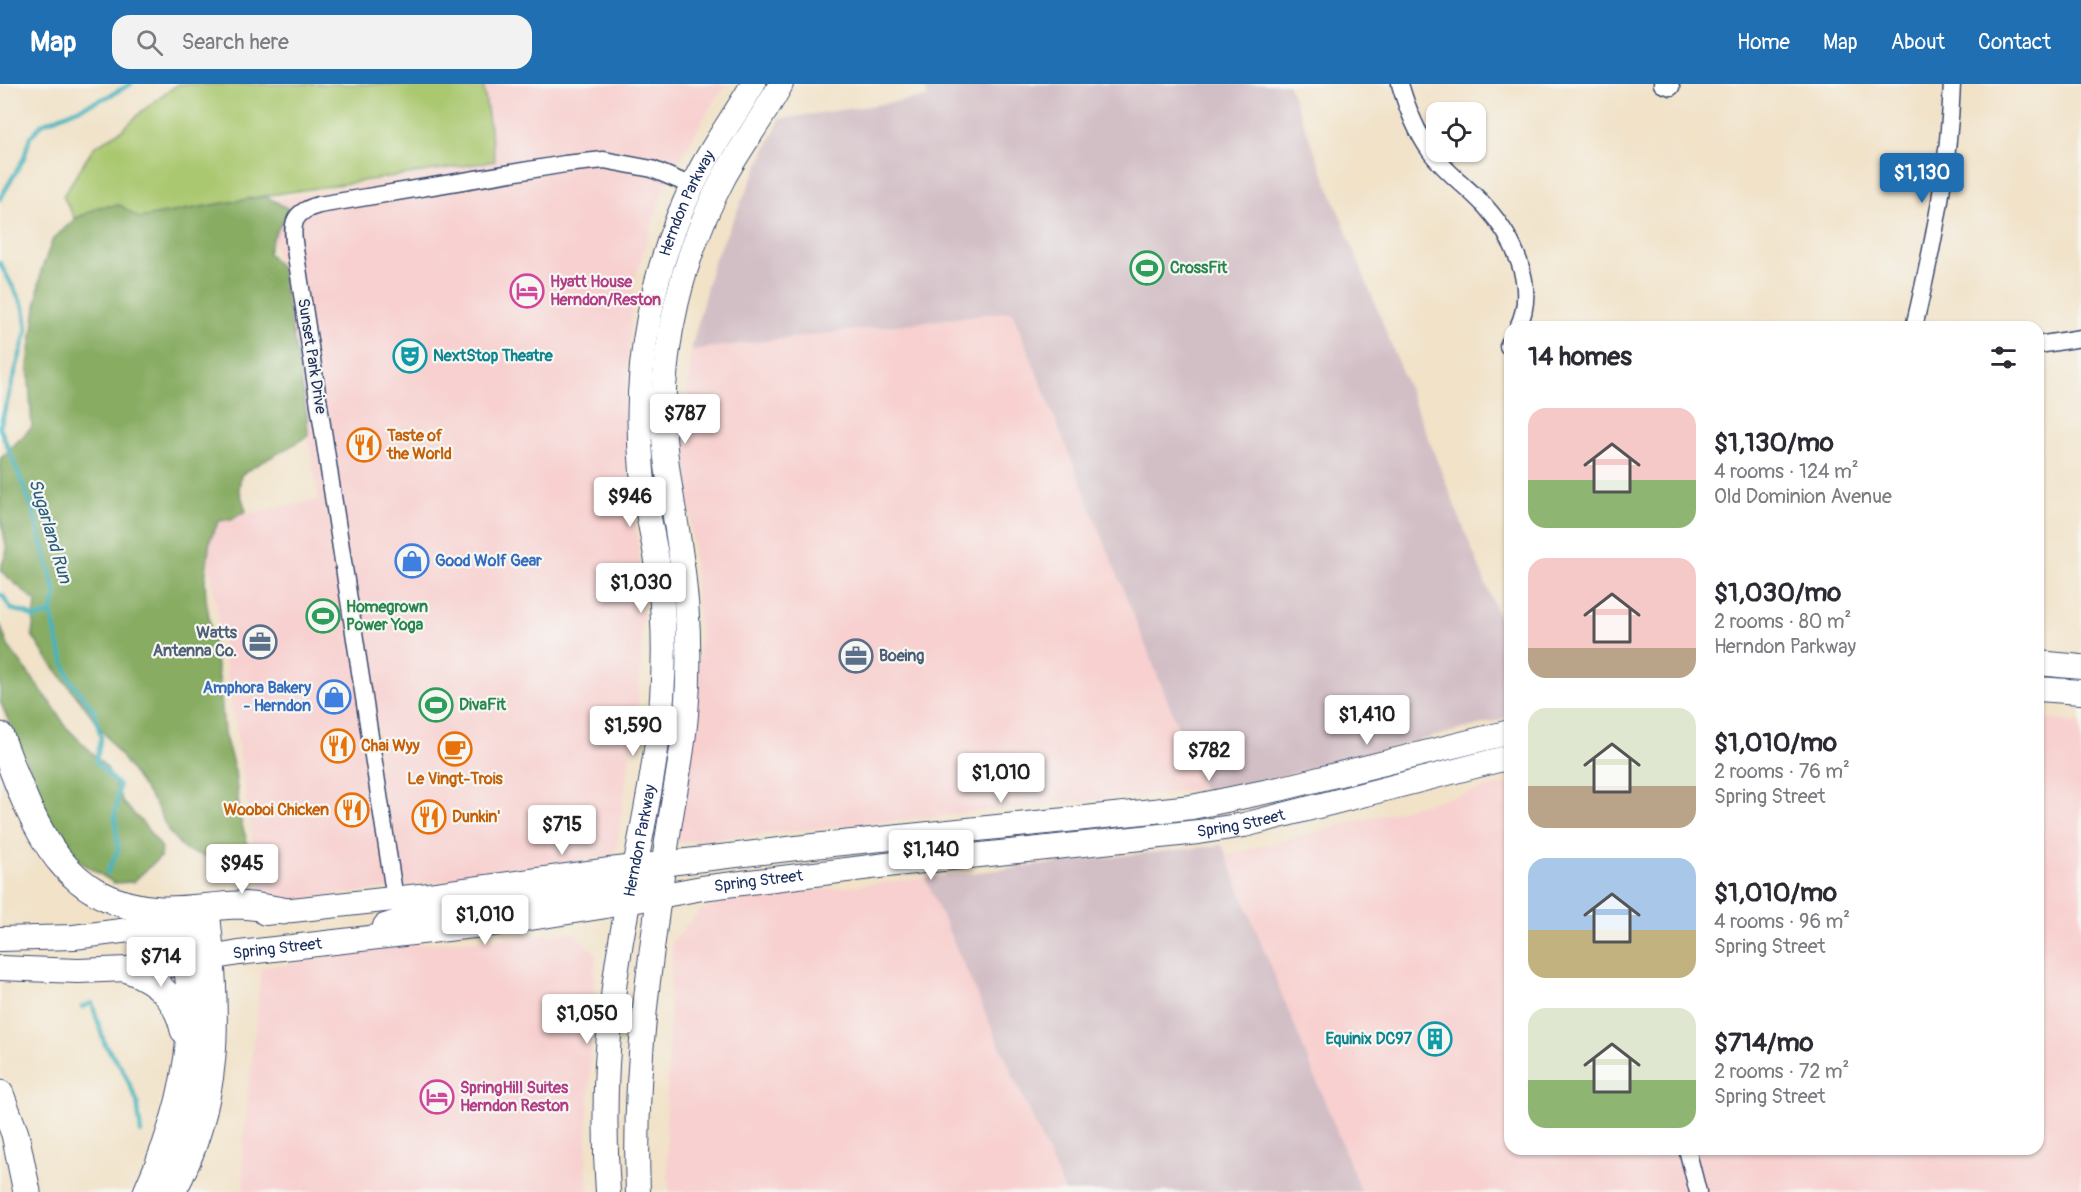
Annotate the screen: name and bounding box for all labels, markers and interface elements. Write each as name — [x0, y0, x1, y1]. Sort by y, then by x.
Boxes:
search box — [112, 15, 532, 69]
text: Map — [30, 25, 76, 60]
icon: search — [133, 26, 166, 59]
text: Search here — [181, 28, 289, 56]
text: Home — [1737, 29, 1790, 56]
text: Map — [1823, 29, 1858, 56]
text: About — [1891, 29, 1945, 56]
text: Contact — [1978, 29, 2051, 56]
map controls — [1426, 102, 1486, 162]
button: locate — [1426, 102, 1486, 162]
street label: Herndon Parkway — [655, 147, 719, 259]
pin: $1,130 — [1873, 153, 1971, 204]
text: $1,130 — [1894, 160, 1950, 185]
sports icon: CrossFit — [1129, 250, 1165, 286]
place label: CrossFit — [1170, 258, 1228, 278]
place label: Hyatt House Herndon/Reston — [550, 272, 661, 310]
hotel icon: Hyatt House Herndon/Reston — [509, 273, 545, 309]
street label: Sunset Park Drive — [293, 297, 331, 415]
theatre icon: NextStop Theatre — [392, 338, 428, 374]
text: 14 homes — [1528, 341, 1632, 373]
icon: filters — [1987, 341, 2020, 374]
place label: NextStop Theatre — [433, 346, 554, 366]
pin: $787 — [649, 394, 721, 445]
text: $787 — [664, 401, 706, 426]
place label: Taste of the World — [386, 426, 452, 464]
restaurant icon: Taste of the World — [346, 427, 382, 463]
text: $1,130/mo — [1714, 427, 1834, 459]
icon: home — [1576, 432, 1648, 504]
text: 4 rooms · 124 m² — [1714, 459, 1859, 484]
water label: Sugarland Run — [23, 476, 77, 587]
pin: $946 — [594, 477, 666, 528]
text: $946 — [608, 484, 652, 509]
text: Old Dominion Avenue — [1714, 484, 1892, 509]
shop icon: Good Wolf Gear — [394, 543, 430, 579]
place label: Good Wolf Gear — [435, 551, 542, 571]
pin: $1,030 — [592, 563, 690, 614]
text: $1,030 — [610, 570, 672, 595]
text: $1,030/mo — [1714, 577, 1841, 609]
icon: home — [1576, 582, 1648, 654]
place label: Homegrown Power Yoga — [346, 597, 428, 635]
sports icon: Homegrown Power Yoga — [305, 598, 341, 634]
text: 2 rooms · 80 m² — [1714, 609, 1851, 634]
place label: Watts Antenna Co. — [153, 623, 238, 661]
office icon: Watts Antenna Co. — [242, 624, 278, 660]
text: Herndon Parkway — [1714, 634, 1856, 659]
office icon: Boeing — [838, 638, 874, 674]
place label: Boeing — [879, 646, 924, 666]
place label: Amphora Bakery - Herndon — [203, 678, 311, 716]
shop icon: Amphora Bakery - Herndon — [316, 679, 352, 715]
sports icon: DivaFit — [418, 687, 454, 723]
place label: DivaFit — [459, 695, 506, 715]
pin: $1,410 — [1318, 695, 1416, 746]
text: $1,410 — [1339, 702, 1395, 727]
pin: $1,590 — [584, 706, 682, 757]
text: $1,590 — [604, 713, 662, 738]
text: $1,010/mo — [1714, 727, 1837, 759]
restaurant icon: Chai Wyy — [320, 728, 356, 764]
cafe icon: Le Vingt-Trois — [437, 731, 473, 767]
pin: $782 — [1173, 731, 1245, 782]
icon: home — [1576, 732, 1648, 804]
place label: Chai Wyy — [361, 736, 420, 756]
text: $782 — [1188, 738, 1230, 763]
pin: $1,010 — [952, 753, 1050, 804]
text: 2 rooms · 76 m² — [1714, 759, 1850, 784]
text: $1,010 — [972, 760, 1030, 785]
place label: Le Vingt-Trois — [407, 769, 504, 789]
street label: Herndon Parkway — [619, 783, 660, 899]
text: Spring Street — [1714, 784, 1826, 809]
restaurant icon: Wooboi Chicken — [334, 792, 370, 828]
restaurant icon: Dunkin' — [411, 799, 447, 835]
place label: Wooboi Chicken — [224, 800, 329, 820]
pin: $715 — [526, 805, 598, 856]
street label: Spring Street — [1196, 805, 1288, 842]
place label: Dunkin' — [452, 807, 500, 827]
text: $715 — [542, 812, 582, 837]
pin: $1,140 — [882, 830, 980, 881]
text: $1,140 — [903, 837, 959, 862]
pin: $945 — [206, 844, 278, 895]
text: $945 — [220, 851, 264, 876]
street label: Spring Street — [713, 865, 805, 896]
text: $1,010/mo — [1714, 877, 1837, 909]
icon: home — [1576, 882, 1648, 954]
pin: $1,010 — [436, 895, 534, 946]
text: $1,010 — [456, 902, 514, 927]
text: 4 rooms · 96 m² — [1714, 909, 1850, 934]
street label: Spring Street — [231, 933, 323, 964]
text: Spring Street — [1714, 934, 1826, 959]
pin: $714 — [125, 937, 197, 988]
text: $714 — [141, 944, 181, 969]
pin: $1,050 — [538, 994, 636, 1045]
text: $1,050 — [556, 1001, 618, 1026]
building icon: Equinix DC97 — [1417, 1021, 1453, 1057]
text: $714/mo — [1714, 1027, 1813, 1059]
place label: Equinix DC97 — [1325, 1029, 1413, 1049]
icon: home — [1576, 1032, 1648, 1104]
text: 2 rooms · 72 m² — [1714, 1059, 1849, 1084]
place label: SpringHill Suites Herndon Reston — [460, 1078, 569, 1116]
hotel icon: SpringHill Suites Herndon Reston — [419, 1079, 455, 1115]
text: Spring Street — [1714, 1084, 1826, 1109]

